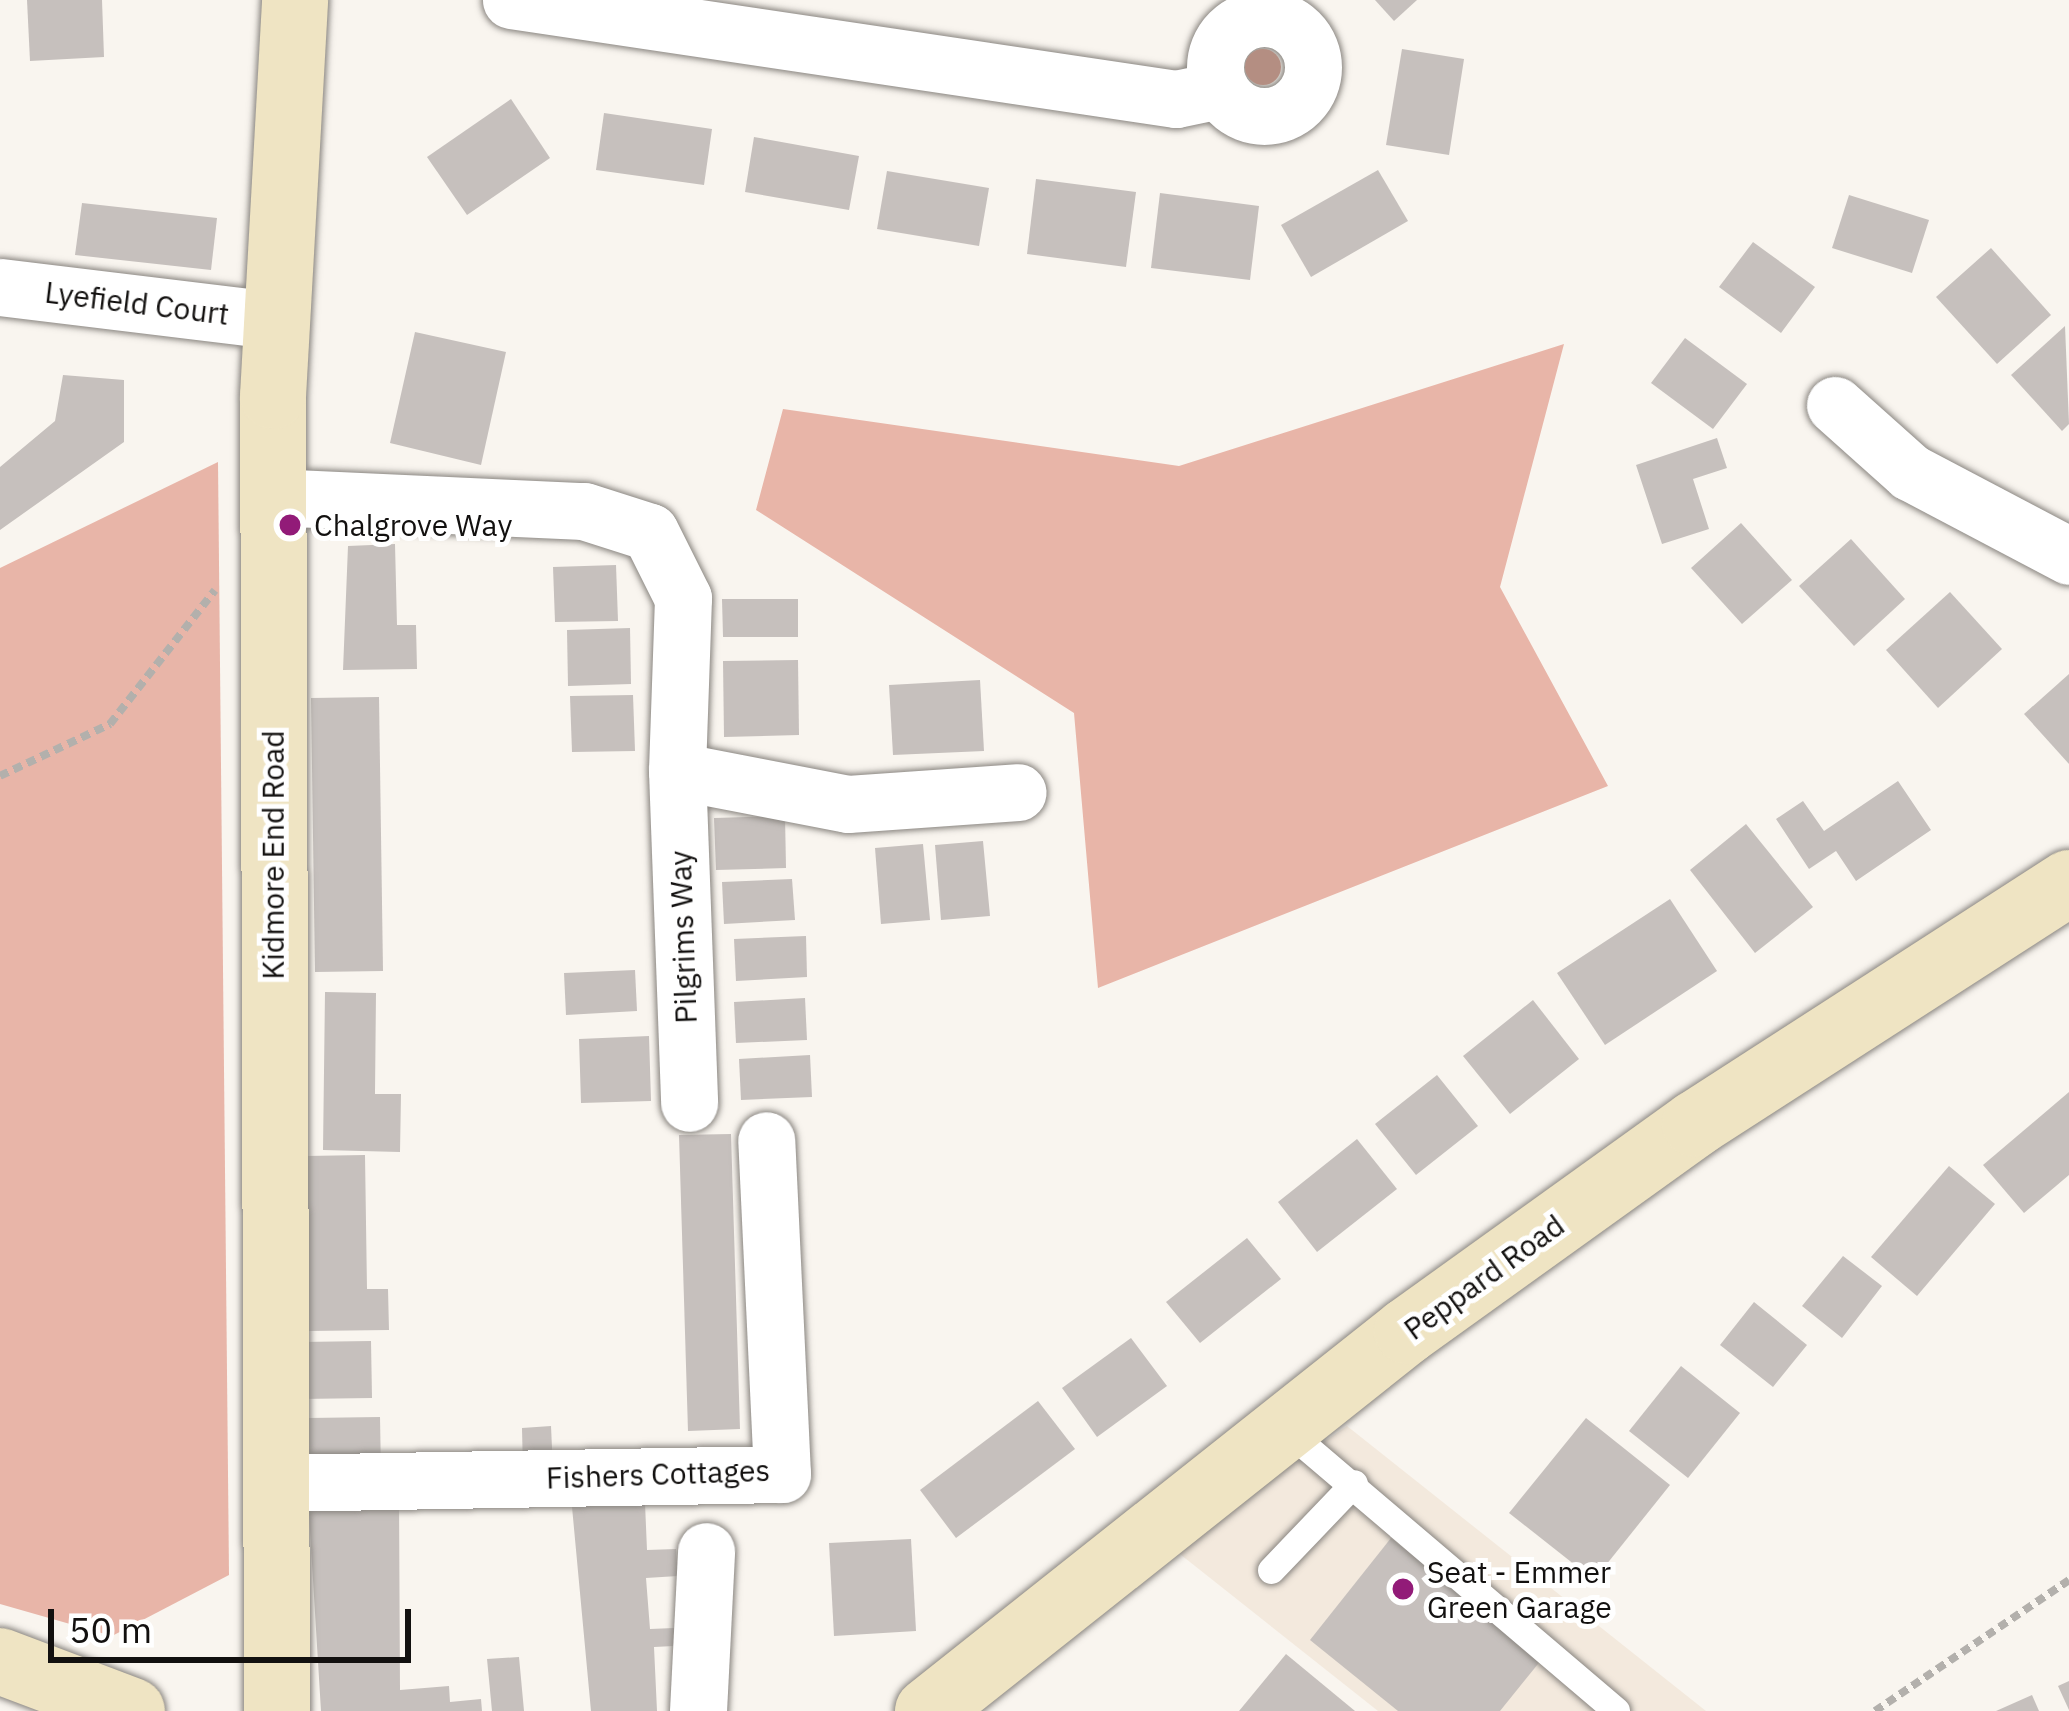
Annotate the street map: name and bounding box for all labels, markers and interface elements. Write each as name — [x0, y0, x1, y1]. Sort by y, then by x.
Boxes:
street label: Lyefield Court — [43, 274, 231, 332]
place label: Chalgrove Way — [314, 507, 512, 543]
marker: Chalgrove Way — [277, 512, 303, 538]
street label: Kidmore End Road — [255, 730, 291, 980]
street label: Pilgrims Way — [662, 850, 704, 1024]
street label: Peppard Road — [1397, 1207, 1571, 1347]
street label: Fishers Cottages — [545, 1452, 771, 1496]
place label: Seat - Emmer Green Garage — [1427, 1554, 1612, 1624]
marker: Seat - Emmer Green Garage — [1390, 1576, 1416, 1602]
scale bar — [54, 1585, 417, 1659]
text: 50 m — [69, 1606, 152, 1653]

